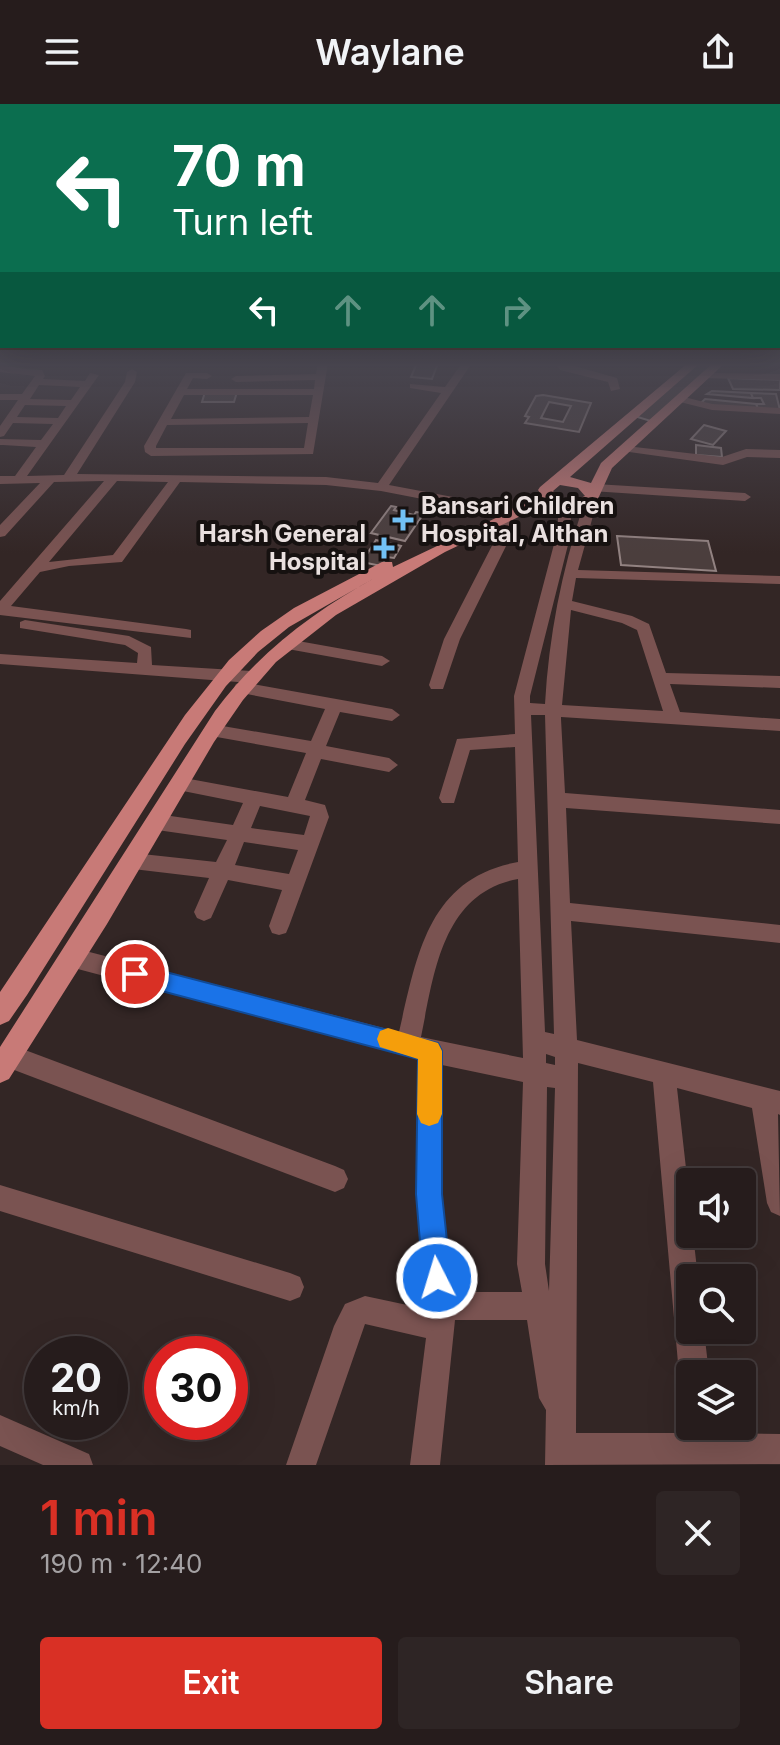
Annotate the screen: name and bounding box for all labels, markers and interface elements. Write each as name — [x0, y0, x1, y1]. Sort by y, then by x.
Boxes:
icon: menu — [40, 30, 84, 74]
text: Waylane — [315, 30, 465, 74]
icon: share — [696, 30, 740, 74]
text: 70 m — [172, 132, 306, 200]
icon: left — [40, 136, 144, 240]
text: Turn left — [172, 200, 313, 244]
icon: left — [242, 288, 286, 332]
icon: ahead — [326, 288, 370, 332]
icon: ahead — [410, 288, 454, 332]
icon: right — [494, 288, 538, 332]
place label: Bansari Children Hospital, Althan — [421, 491, 615, 548]
marker: Bansari Children Hospital, Althan — [392, 509, 414, 531]
place label: Harsh General Hospital — [199, 519, 366, 576]
marker: Harsh General Hospital — [373, 537, 395, 559]
pin — [101, 940, 169, 1008]
icon: arrive — [113, 952, 157, 996]
map controls — [676, 1168, 756, 1440]
button: sound — [676, 1168, 756, 1248]
position arrow — [395, 1236, 479, 1320]
button: search — [676, 1264, 756, 1344]
speed limit sign: 30 — [144, 1336, 248, 1440]
text: 20 — [50, 1353, 102, 1402]
button: layers — [676, 1360, 756, 1440]
text: km/h — [52, 1396, 100, 1420]
text: 1 min — [40, 1488, 158, 1547]
button: close — [656, 1491, 740, 1575]
text: 190 m · 12:40 — [40, 1548, 202, 1579]
button: Exit — [40, 1637, 382, 1729]
button: Share — [398, 1637, 740, 1729]

